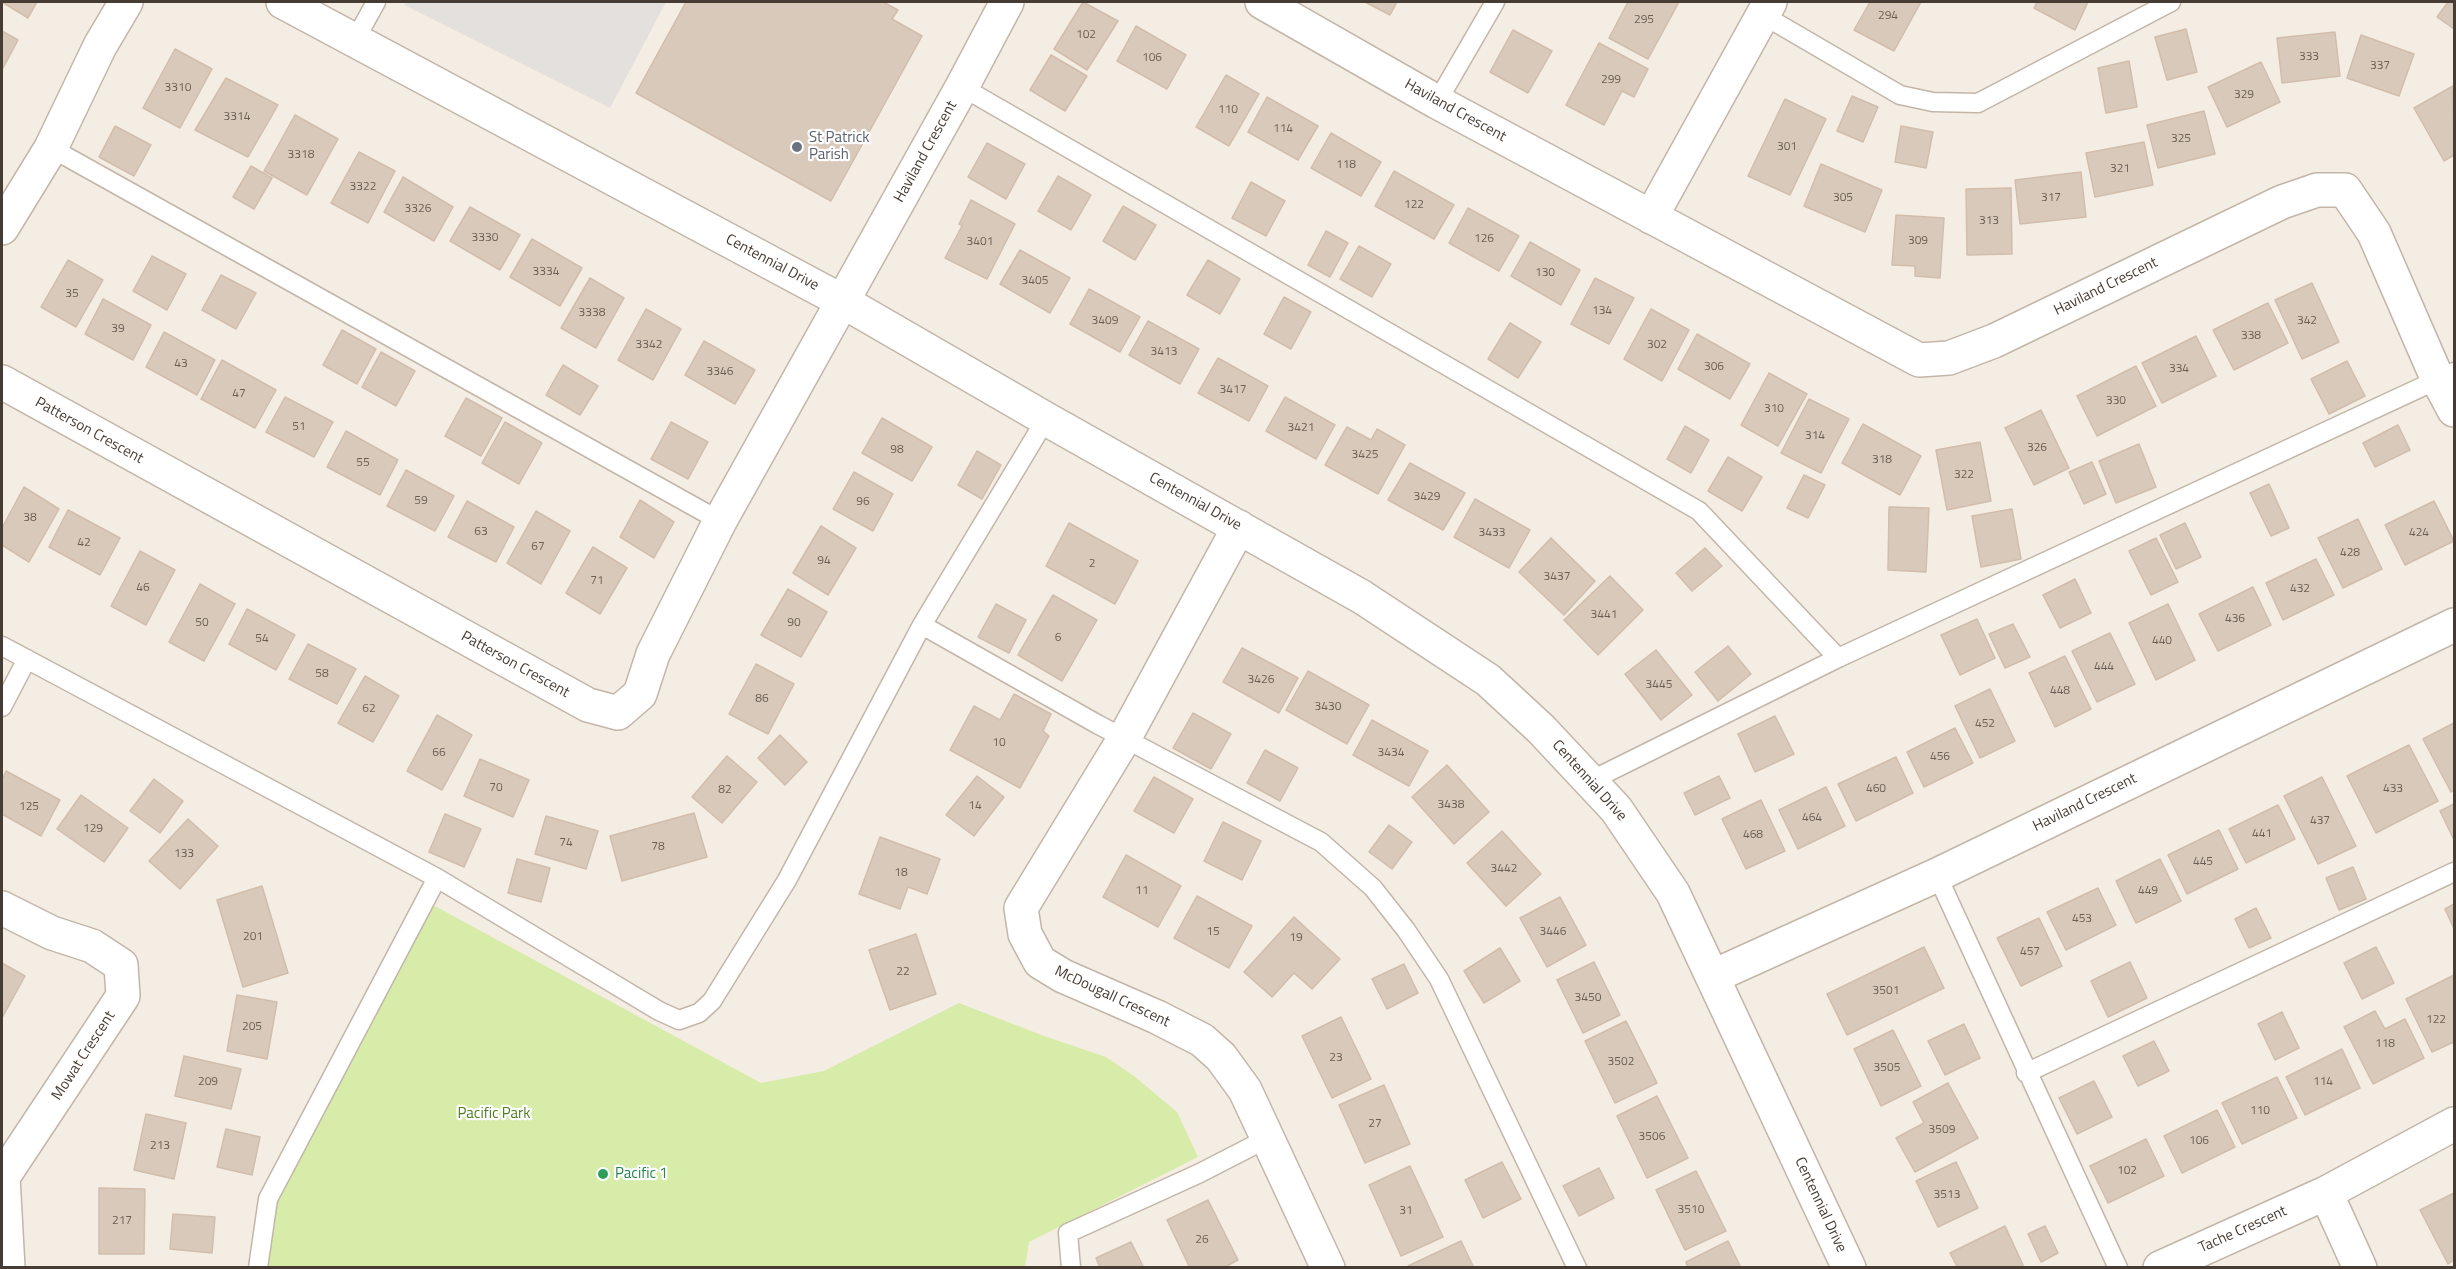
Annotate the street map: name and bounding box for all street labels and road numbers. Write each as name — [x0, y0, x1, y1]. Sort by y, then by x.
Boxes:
street label: Haviland Crescent — [1401, 76, 1509, 146]
street label: Haviland Crescent — [891, 98, 961, 206]
street label: Centennial Drive — [722, 231, 822, 295]
street label: Haviland Crescent — [2051, 254, 2161, 320]
street label: Patterson Crescent — [32, 394, 146, 468]
street label: Centennial Drive — [1146, 469, 1244, 535]
street label: Patterson Crescent — [458, 628, 572, 702]
street label: Centennial Drive — [1548, 737, 1630, 825]
street label: Haviland Crescent — [2030, 770, 2140, 836]
street label: McDougall Crescent — [1052, 962, 1172, 1032]
street label: Mowat Crescent — [48, 1008, 120, 1104]
street label: Centennial Drive — [1790, 1155, 1850, 1255]
street label: Tache Crescent — [2196, 1203, 2290, 1257]

